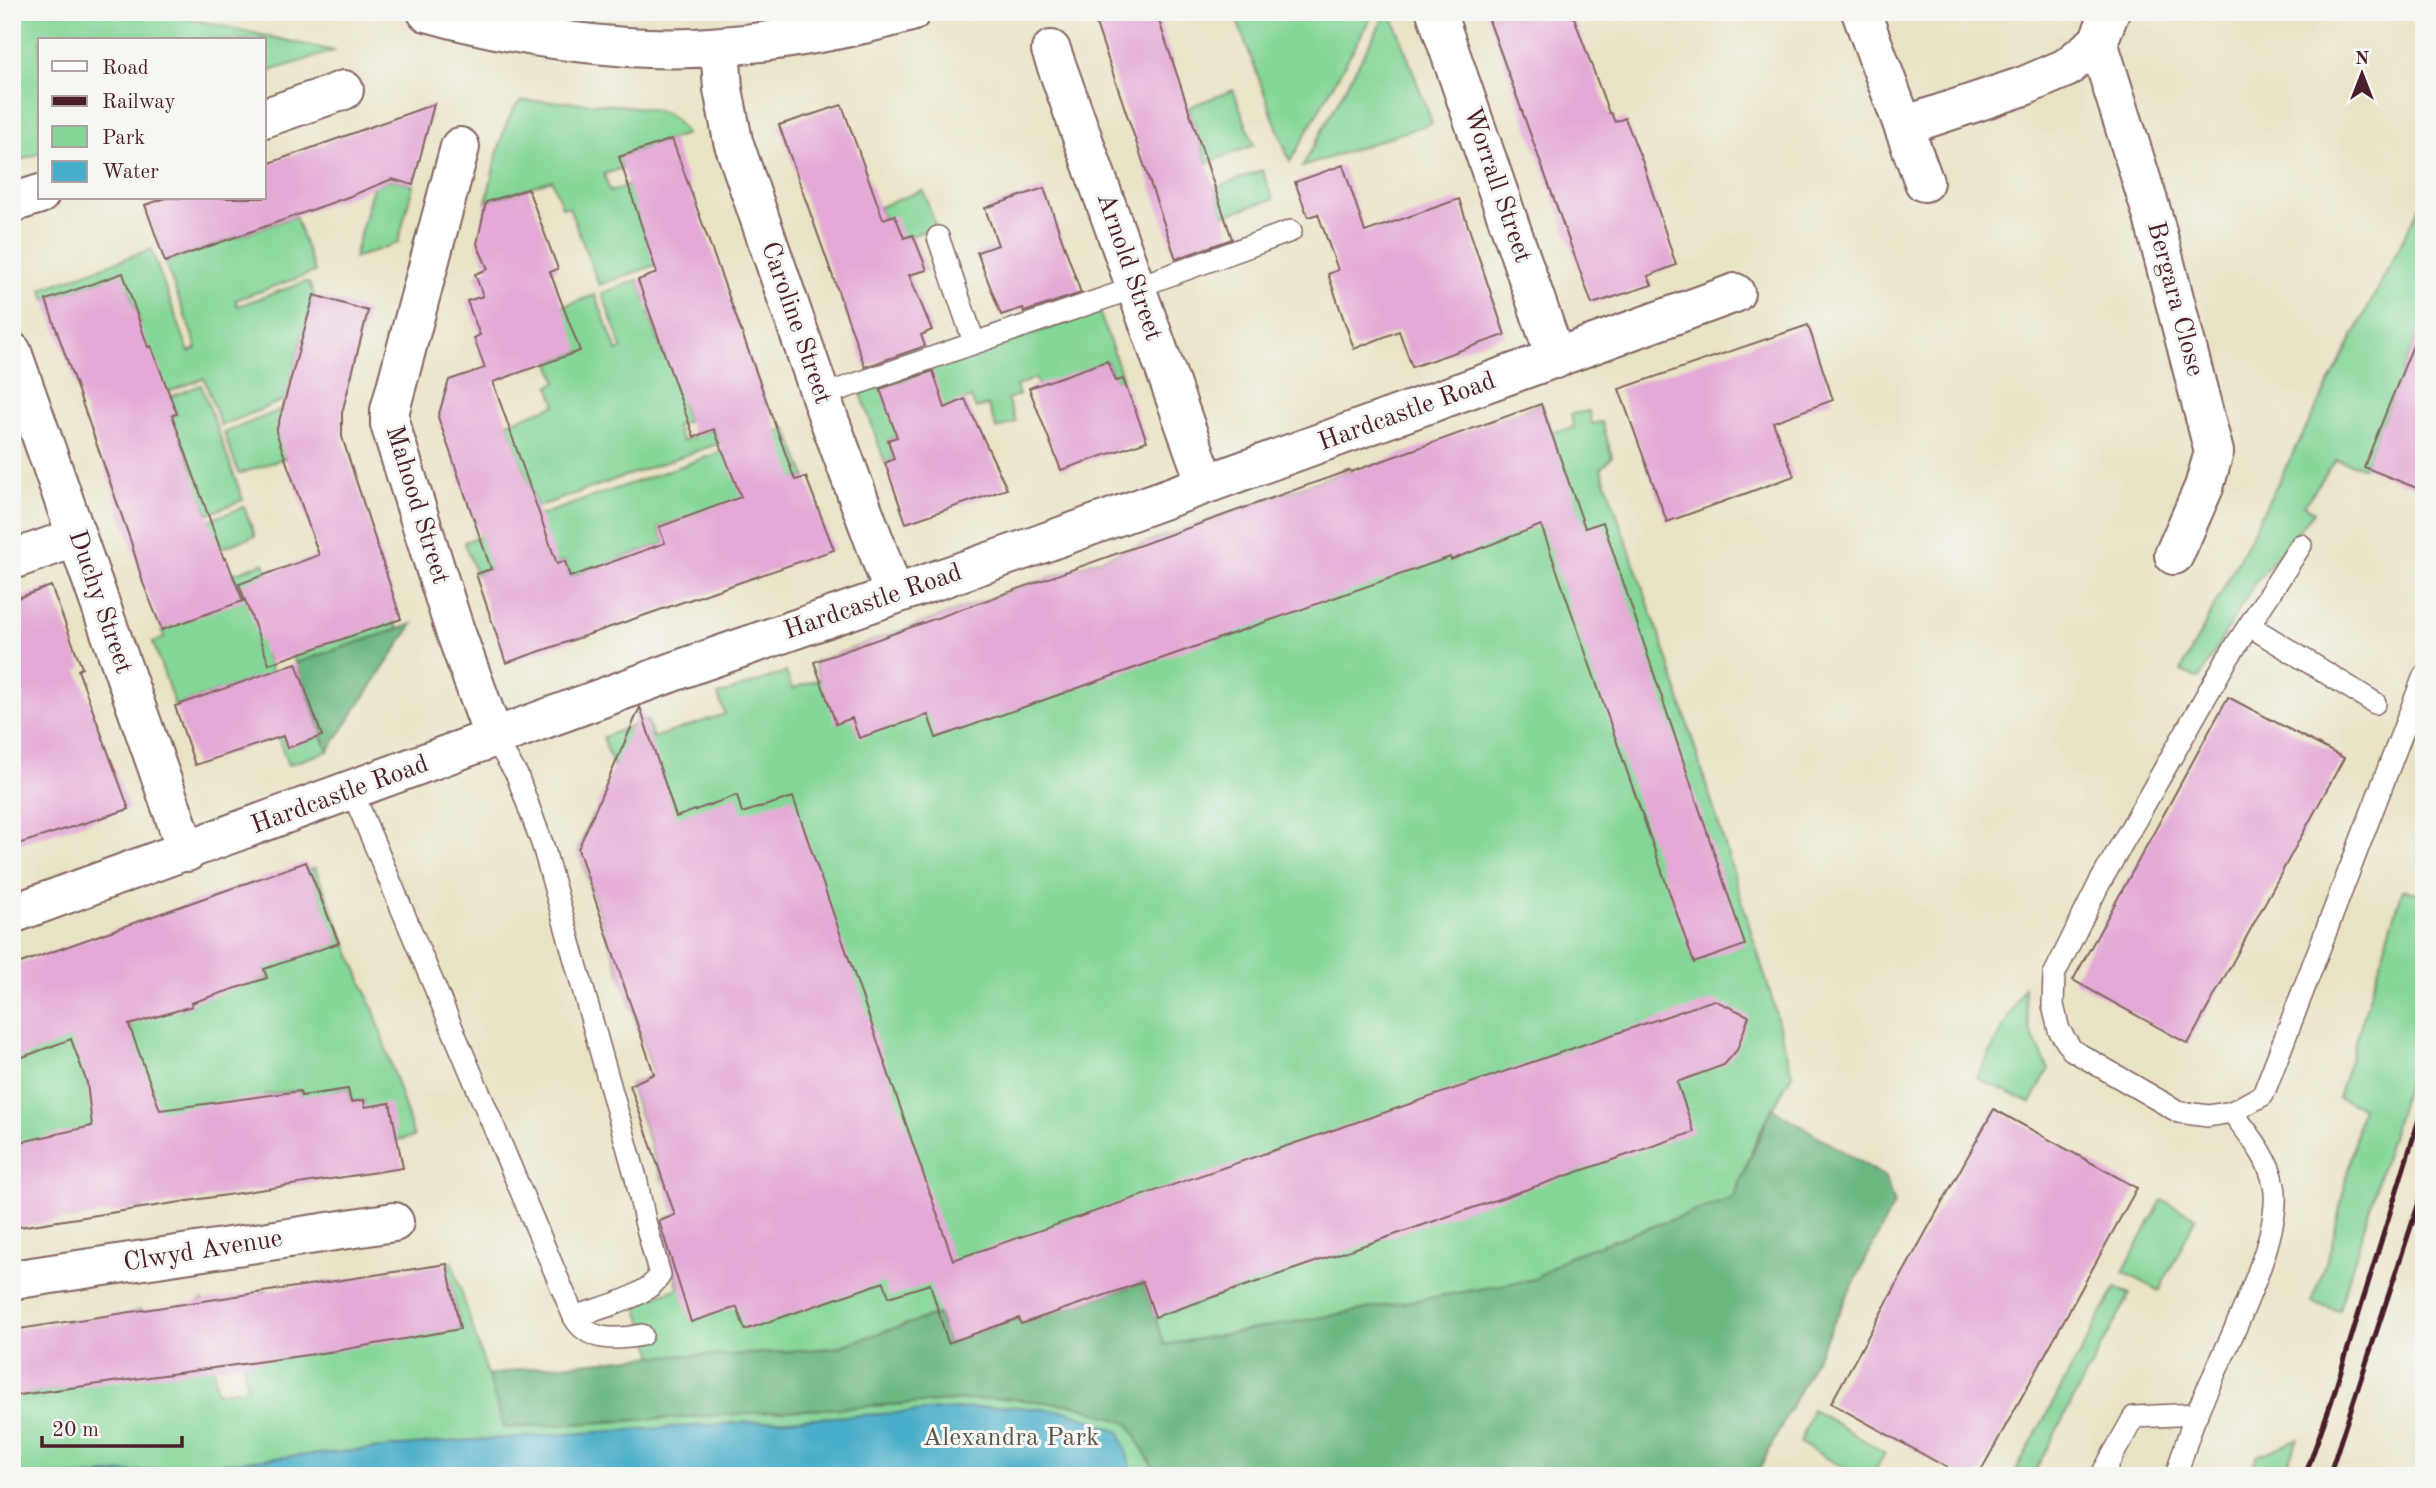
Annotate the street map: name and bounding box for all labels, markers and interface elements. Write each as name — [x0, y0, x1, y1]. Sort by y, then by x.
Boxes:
legend — [38, 38, 266, 200]
north arrow — [2328, 38, 2398, 108]
text: N — [2355, 50, 2370, 69]
text: Road — [102, 58, 149, 79]
text: Railway — [102, 92, 176, 113]
street label: Worrall Street — [1458, 104, 1536, 266]
text: Park — [102, 128, 145, 149]
text: Water — [102, 162, 159, 183]
street label: Arnold Street — [1092, 190, 1166, 344]
street label: Bergara Close — [2142, 219, 2208, 379]
street label: Caroline Street — [756, 238, 836, 408]
street label: Hardcastle Road — [1315, 368, 1499, 456]
street label: Mahood Street — [381, 423, 453, 587]
street label: Duchy Street — [63, 527, 137, 677]
street label: Hardcastle Road — [781, 559, 965, 645]
street label: Hardcastle Road — [248, 751, 432, 839]
street label: Clwyd Avenue — [122, 1226, 284, 1276]
scale bar — [42, 1404, 182, 1448]
text: 20 m — [52, 1420, 99, 1441]
park label: Alexandra Park — [922, 1425, 1100, 1451]

